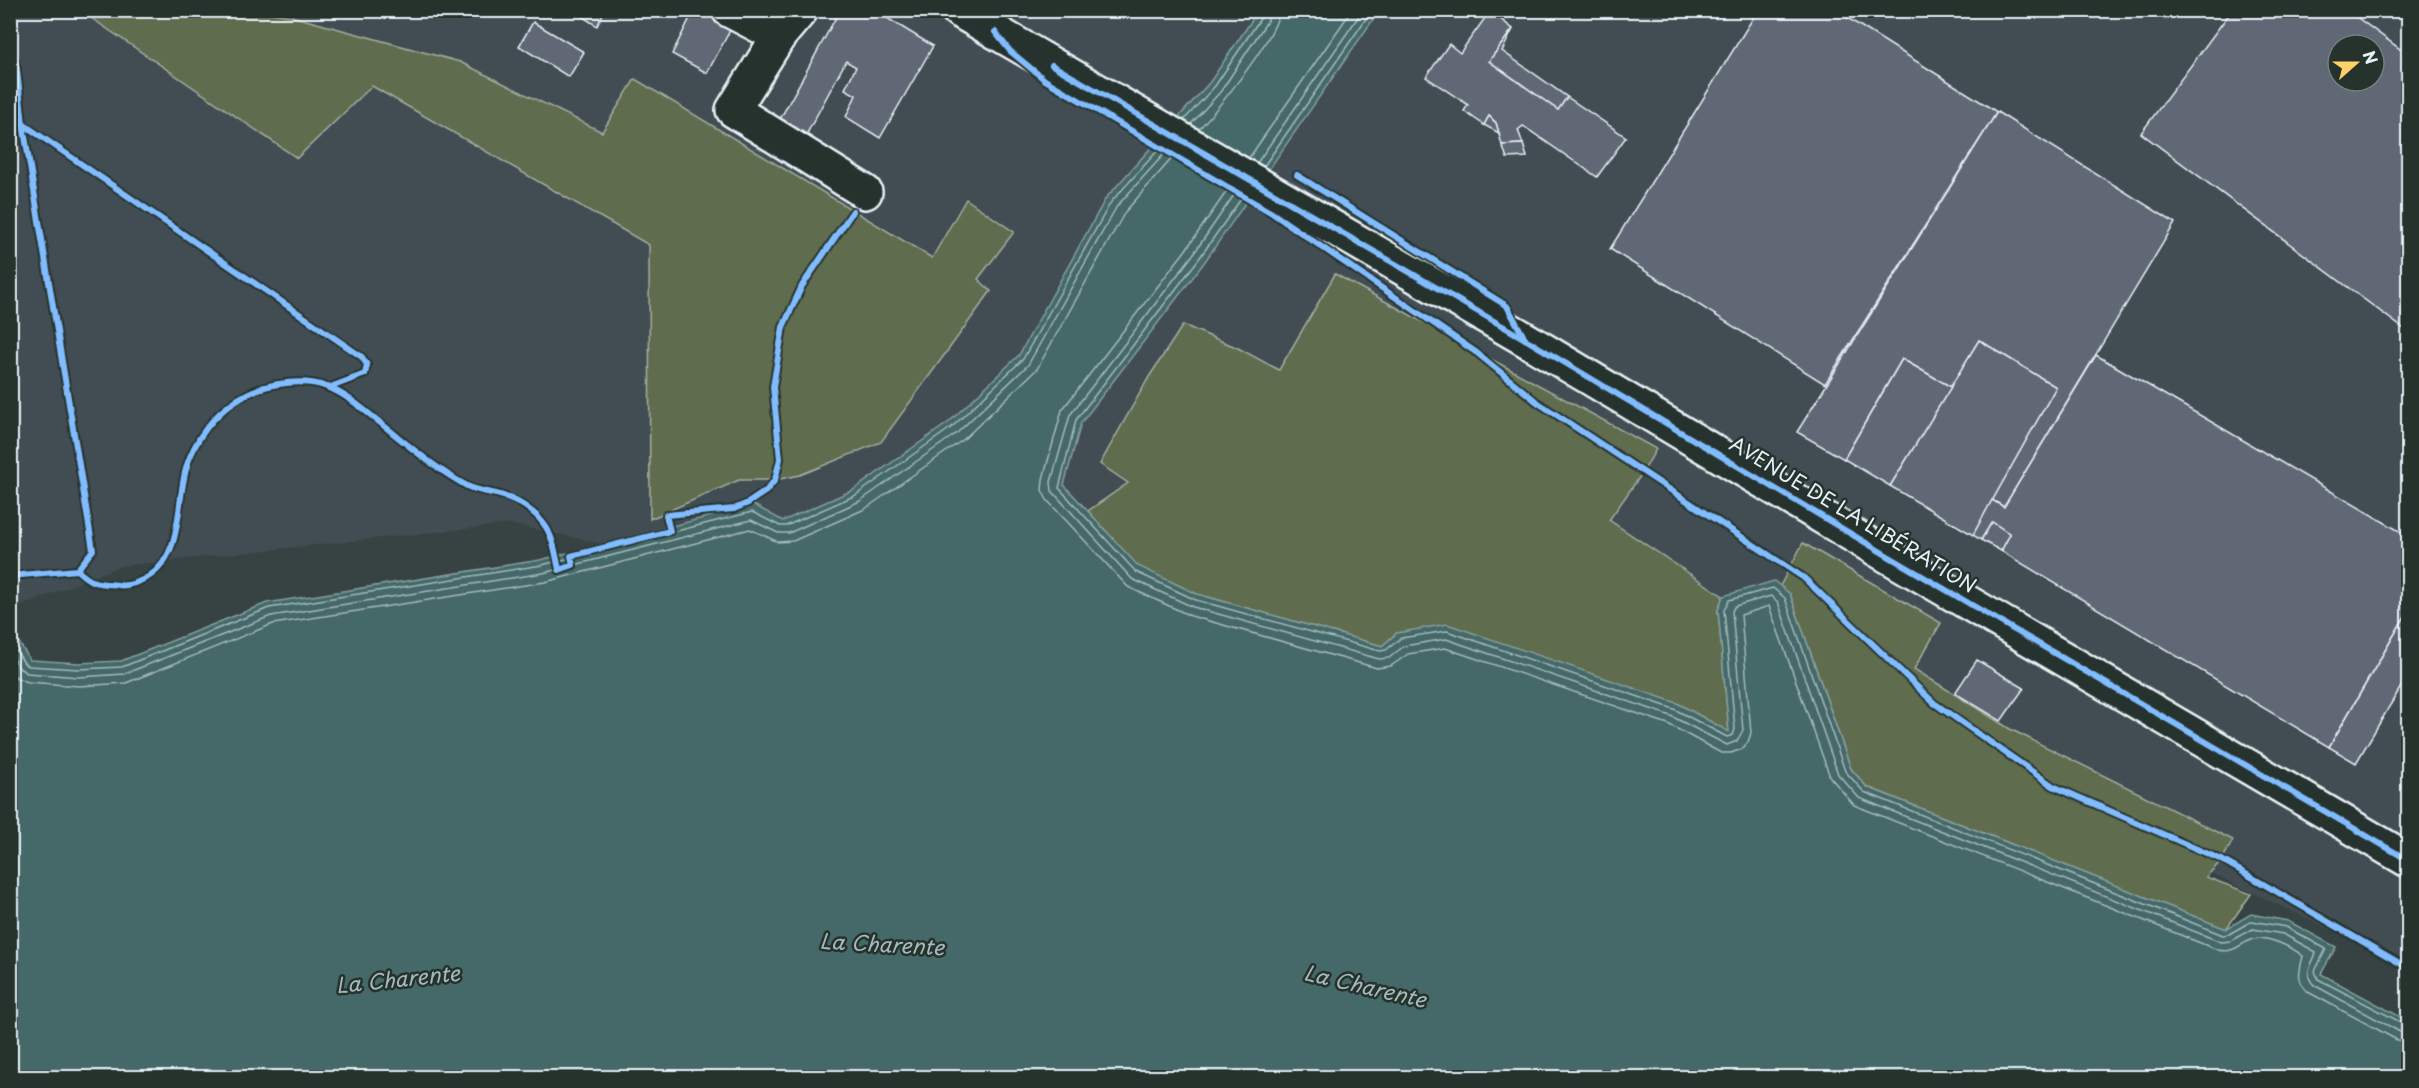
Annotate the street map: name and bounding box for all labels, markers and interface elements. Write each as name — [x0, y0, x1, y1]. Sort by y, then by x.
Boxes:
north arrow — [2326, 33, 2386, 93]
text: N — [2357, 47, 2384, 67]
street label: AVENUE DE LA LIBÉRATION — [1724, 428, 1983, 600]
water label: La Charente — [819, 924, 947, 962]
water label: La Charente — [334, 955, 463, 1000]
water label: La Charente — [1301, 955, 1431, 1015]

